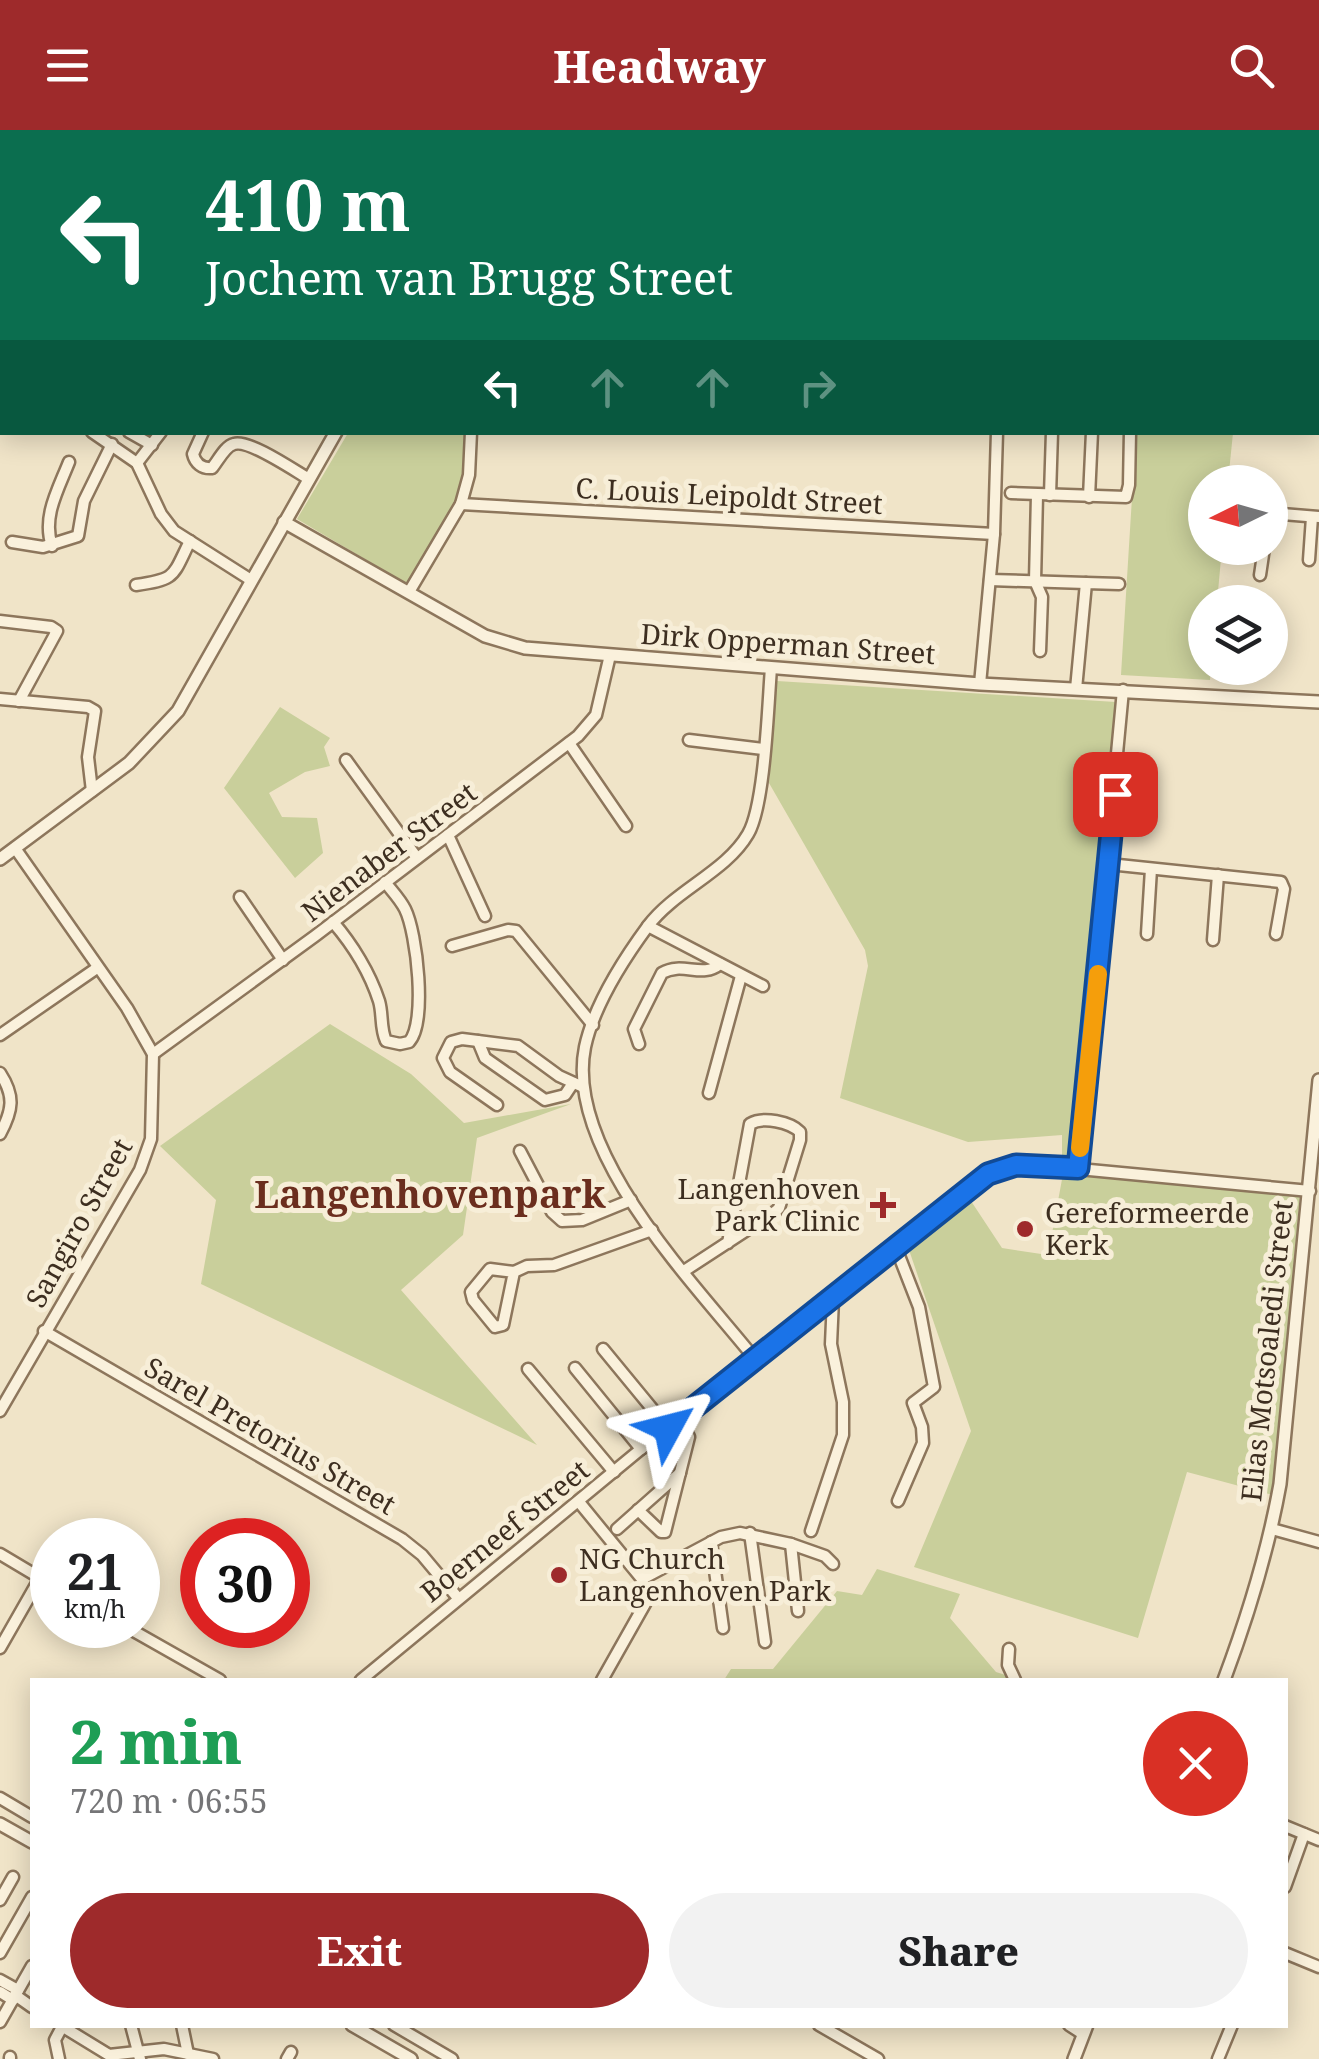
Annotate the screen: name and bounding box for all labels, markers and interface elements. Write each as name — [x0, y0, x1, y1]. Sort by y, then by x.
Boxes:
text: Headway — [553, 35, 766, 96]
icon: menu — [40, 38, 95, 93]
icon: search — [1224, 38, 1279, 93]
text: 410 m — [205, 156, 411, 252]
icon: left — [40, 170, 170, 300]
text: Jochem van Brugg Street — [205, 247, 733, 308]
icon: left — [475, 360, 530, 415]
icon: ahead — [580, 360, 635, 415]
icon: ahead — [685, 360, 740, 415]
icon: right — [790, 360, 845, 415]
north arrow — [1188, 465, 1288, 565]
map controls — [1188, 465, 1288, 685]
street label: C. Louis Leipoldt Street — [574, 468, 884, 522]
button: layers — [1188, 585, 1288, 685]
street label: Dirk Opperman Street — [640, 614, 937, 672]
pin — [1073, 752, 1158, 837]
icon: arrive — [1088, 767, 1143, 822]
street label: Nienaber Street — [293, 773, 484, 930]
street label: Sangiro Street — [16, 1131, 140, 1314]
district label: Langenhovenpark — [254, 1167, 607, 1219]
place label: Langenhoven Park Clinic — [677, 1169, 860, 1239]
marker: Langenhoven Park Clinic — [870, 1192, 896, 1218]
place label: Gereformeerde Kerk — [1045, 1193, 1250, 1263]
street label: Elias Motsoaledi Street — [1231, 1198, 1301, 1503]
marker: Gereformeerde Kerk — [1014, 1218, 1036, 1240]
street label: Sarel Pretorius Street — [138, 1348, 403, 1523]
position arrow — [616, 1376, 720, 1480]
street label: Boerneef Street — [412, 1450, 597, 1610]
speed limit sign: 30 — [180, 1518, 310, 1648]
text: 21 — [67, 1537, 123, 1605]
place label: NG Church Langenhoven Park — [579, 1539, 832, 1609]
marker: NG Church Langenhoven Park — [548, 1564, 570, 1586]
text: km/h — [64, 1591, 126, 1625]
text: 2 min — [70, 1700, 242, 1782]
button: close — [1143, 1711, 1248, 1816]
text: 720 m · 06:55 — [70, 1779, 268, 1822]
button: Exit — [70, 1893, 649, 2008]
button: Share — [669, 1893, 1248, 2008]

